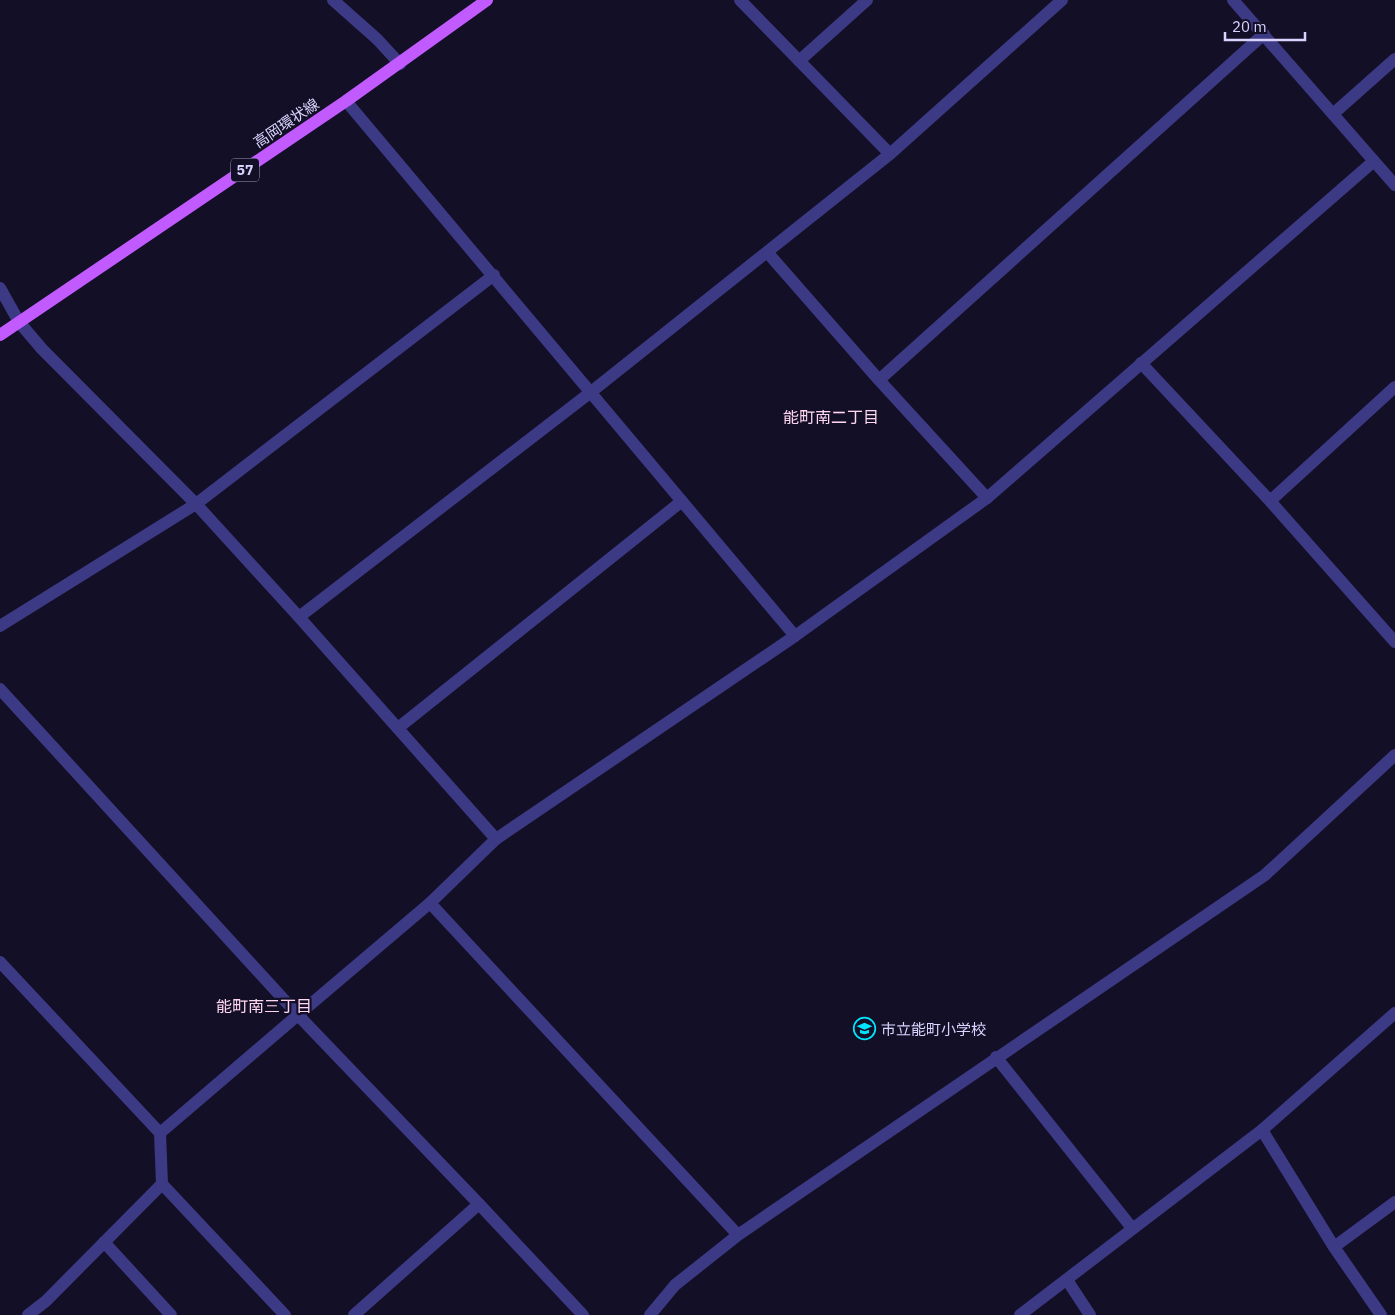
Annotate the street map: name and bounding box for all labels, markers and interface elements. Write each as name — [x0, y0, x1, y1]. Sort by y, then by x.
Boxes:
scale bar — [1225, 10, 1305, 42]
text: 20 m — [1232, 17, 1267, 36]
street label: 高岡環状線 — [250, 94, 322, 152]
road number: 57 — [231, 158, 259, 182]
district label: 能町南二丁目 — [783, 407, 879, 427]
district label: 能町南三丁目 — [216, 996, 312, 1016]
school or university icon: 市立能町小学校 — [853, 1017, 877, 1041]
place label: 市立能町小学校 — [881, 1020, 986, 1039]

